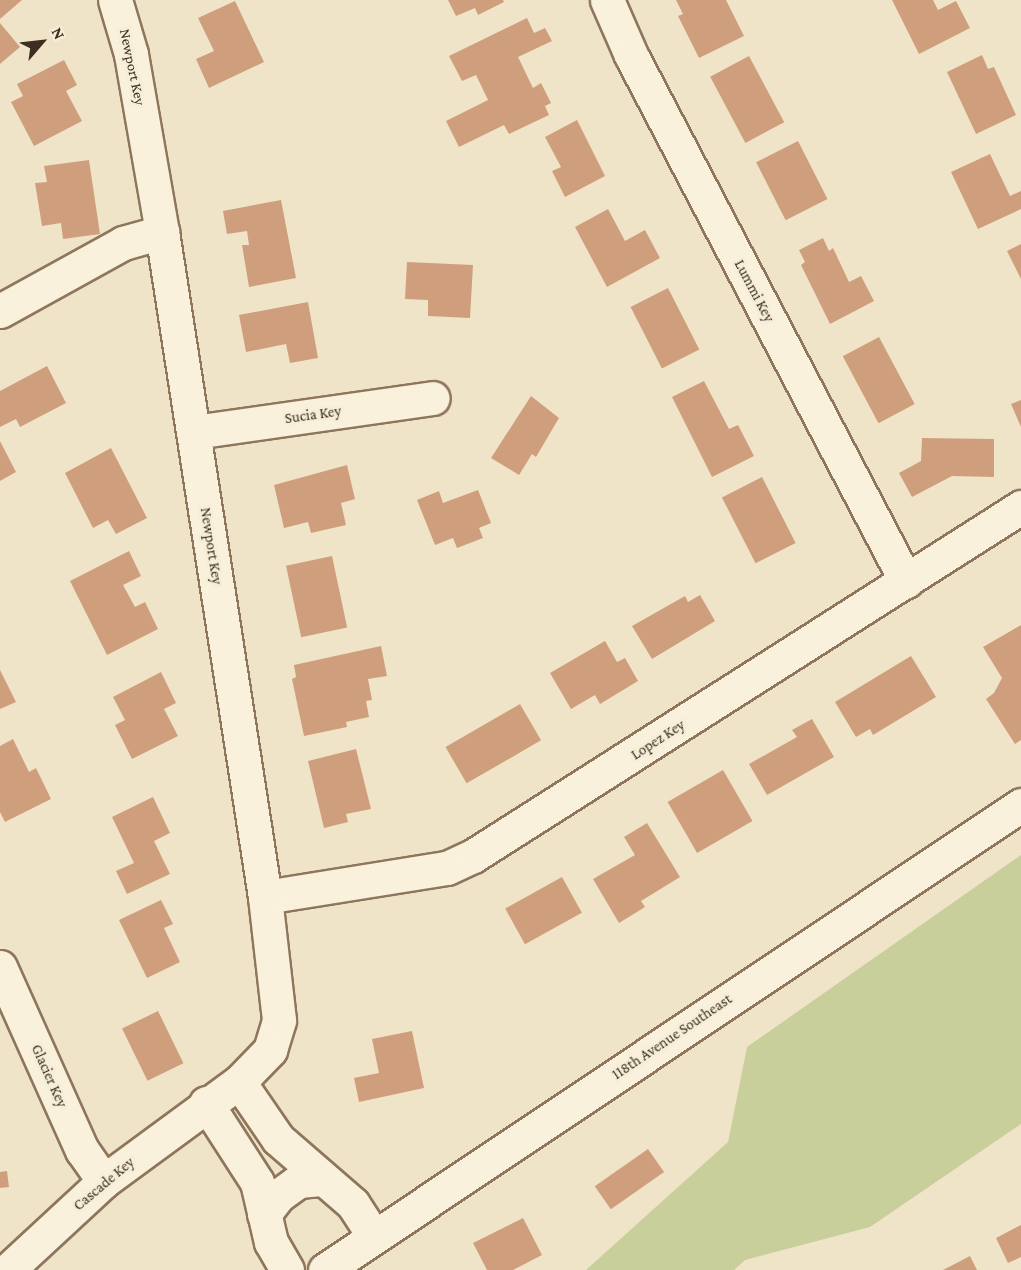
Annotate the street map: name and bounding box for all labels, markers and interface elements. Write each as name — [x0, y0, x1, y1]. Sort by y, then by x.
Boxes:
north arrow — [12, 12, 72, 72]
text: N — [48, 25, 68, 42]
street label: Newport Key — [115, 27, 149, 107]
street label: Lummi Key — [730, 257, 778, 325]
street label: Sucia Key — [284, 402, 342, 428]
street label: Newport Key — [196, 506, 226, 586]
street label: Lopez Key — [628, 716, 688, 764]
street label: 118th Avenue Southeast — [609, 990, 735, 1084]
street label: Glacier Key — [27, 1042, 71, 1110]
street label: Cascade Key — [70, 1153, 138, 1215]

